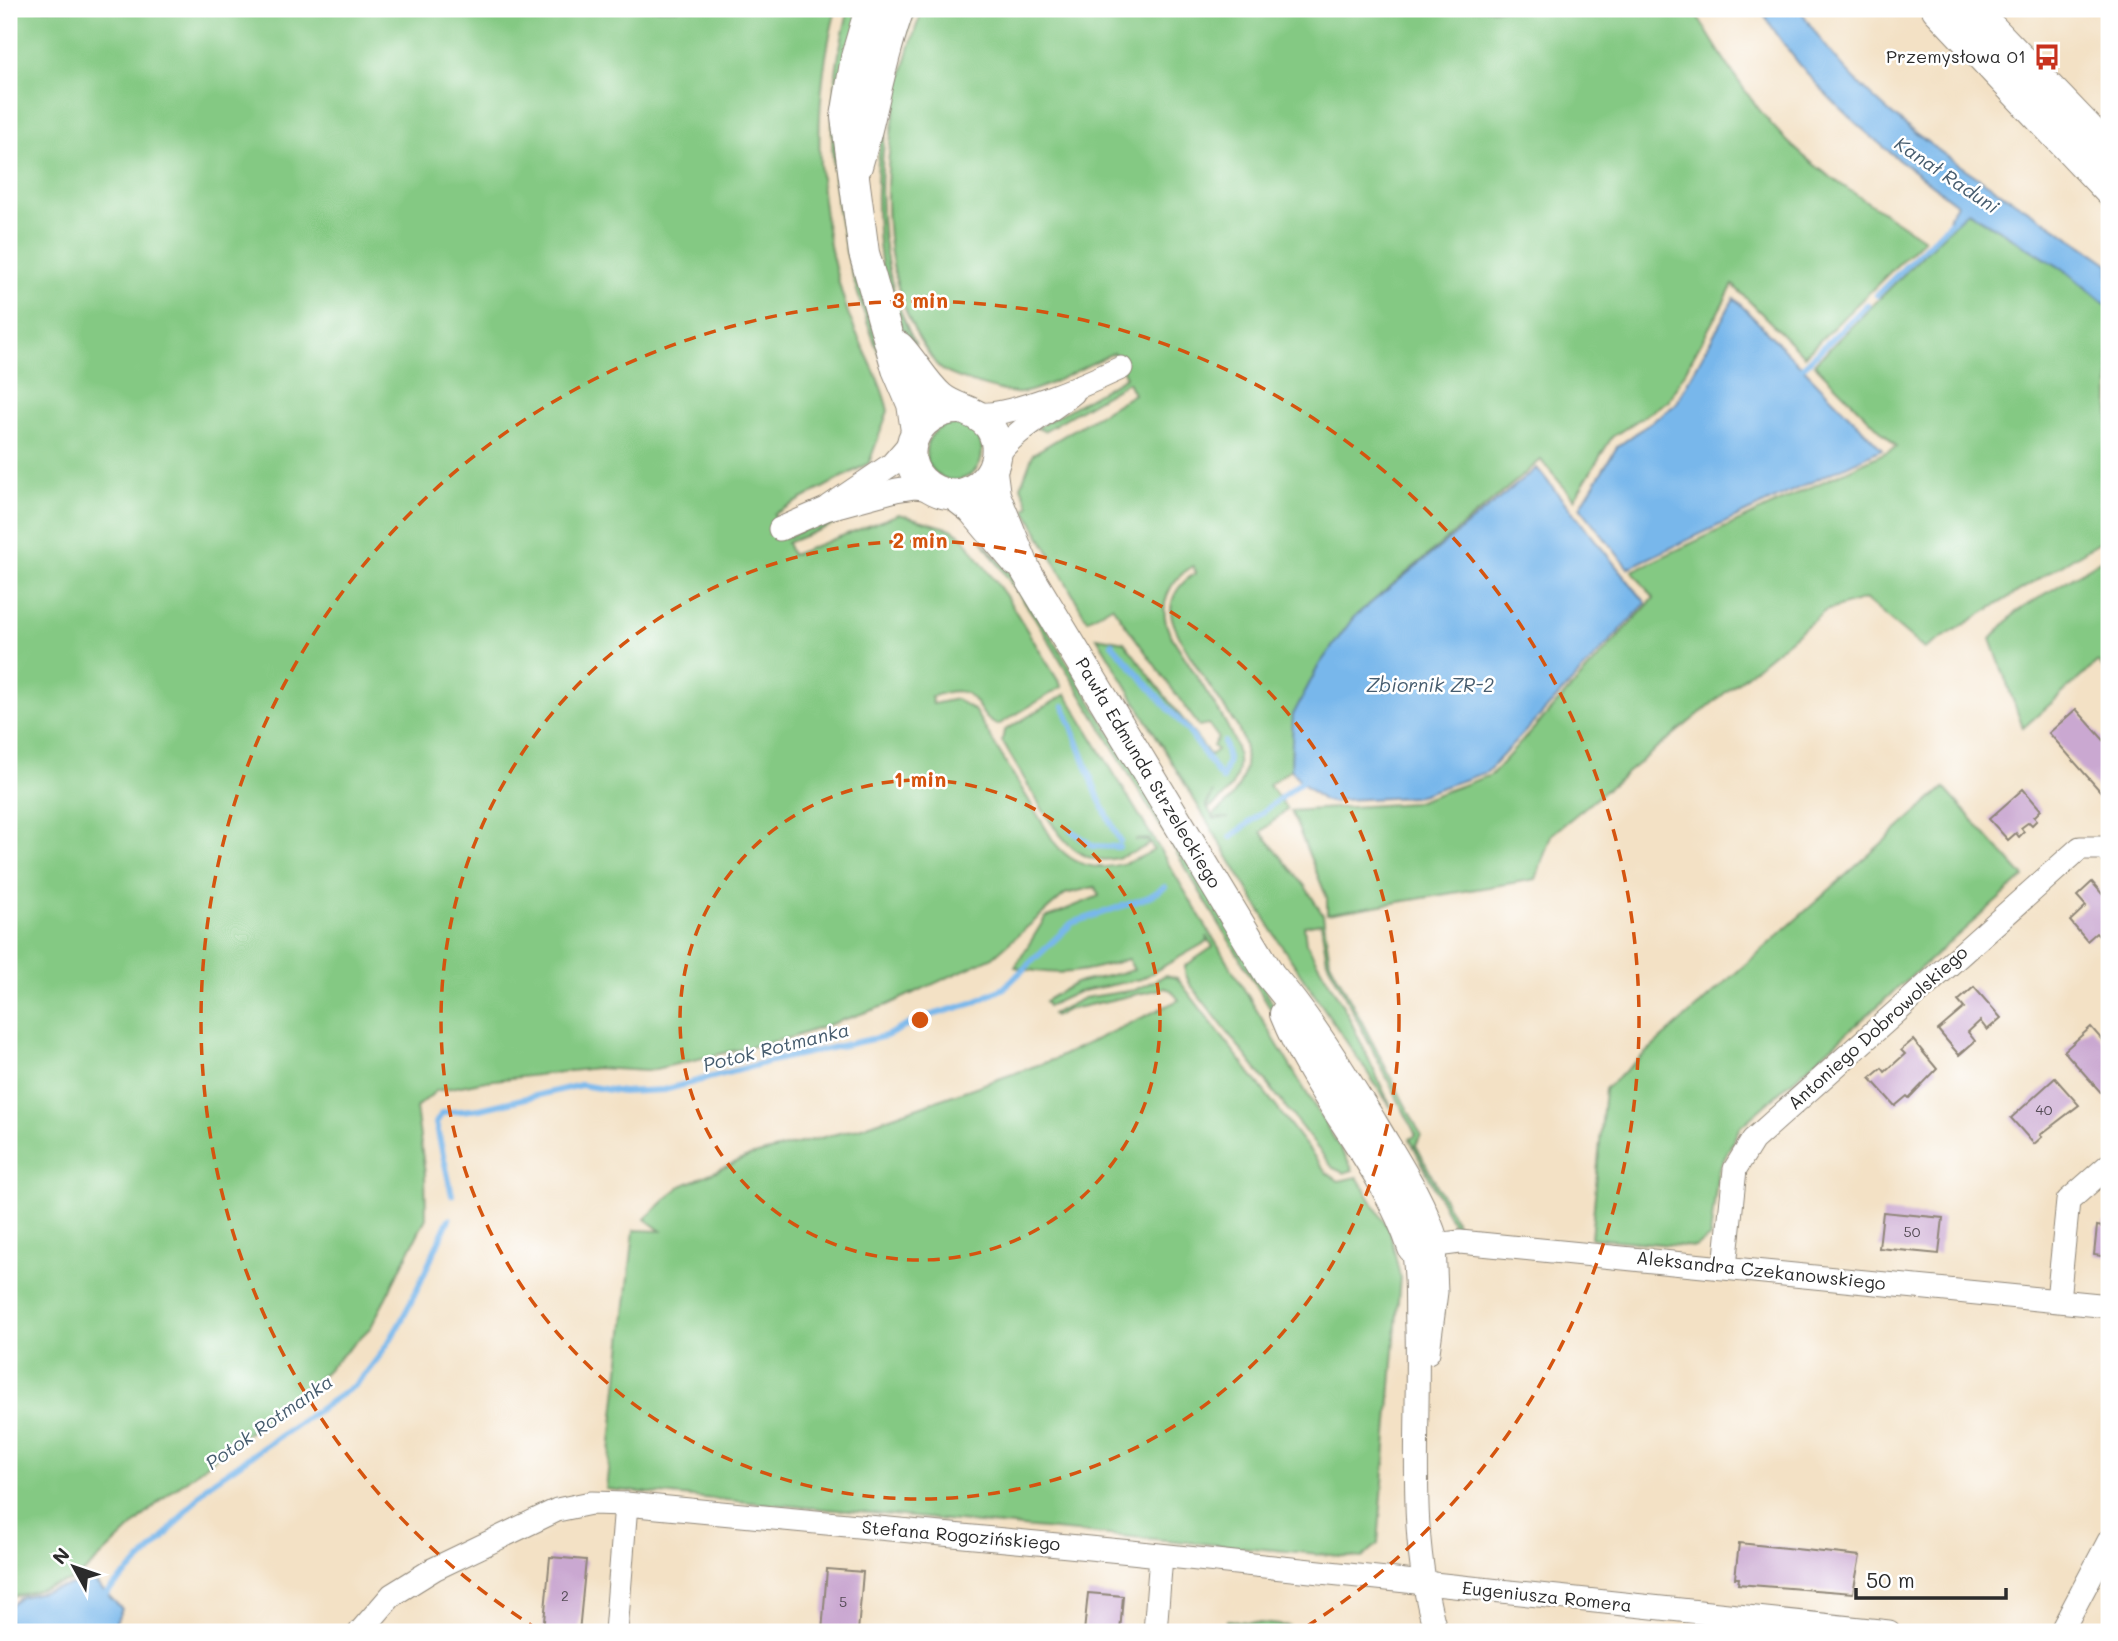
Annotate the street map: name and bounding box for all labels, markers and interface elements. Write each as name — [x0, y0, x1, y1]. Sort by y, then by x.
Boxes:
bus stop icon: Przemysłowa 01 — [2032, 42, 2062, 72]
place label: Przemysłowa 01 — [1886, 44, 2026, 68]
water label: Kanał Raduni — [1890, 131, 2004, 219]
text: 3 min — [892, 286, 948, 313]
text: 2 min — [892, 526, 948, 553]
street label: Pawła Edmunda Strzeleckiego — [1070, 653, 1228, 892]
water label: Zbiornik ZR-2 — [1366, 672, 1494, 697]
text: 1 min — [894, 765, 946, 792]
street label: Antoniego Dobrowolskiego — [1782, 940, 1973, 1114]
centre of rings — [908, 1008, 932, 1032]
water label: Potok Rotmanka — [700, 1016, 852, 1077]
house number: 40 — [2036, 1100, 2053, 1119]
house number: 50 — [1904, 1222, 1921, 1241]
street label: Aleksandra Czekanowskiego — [1635, 1245, 1887, 1295]
water label: Potok Rotmanka — [200, 1368, 337, 1475]
street label: Stefana Rogozińskiego — [861, 1514, 1062, 1556]
north arrow — [38, 1532, 108, 1602]
text: N — [46, 1542, 75, 1569]
scale bar — [1856, 1557, 2006, 1601]
text: 50 m — [1866, 1566, 1915, 1593]
street label: Eugeniusza Romera — [1461, 1575, 1633, 1617]
house number: 2 — [561, 1586, 569, 1605]
house number: 5 — [839, 1592, 847, 1611]

